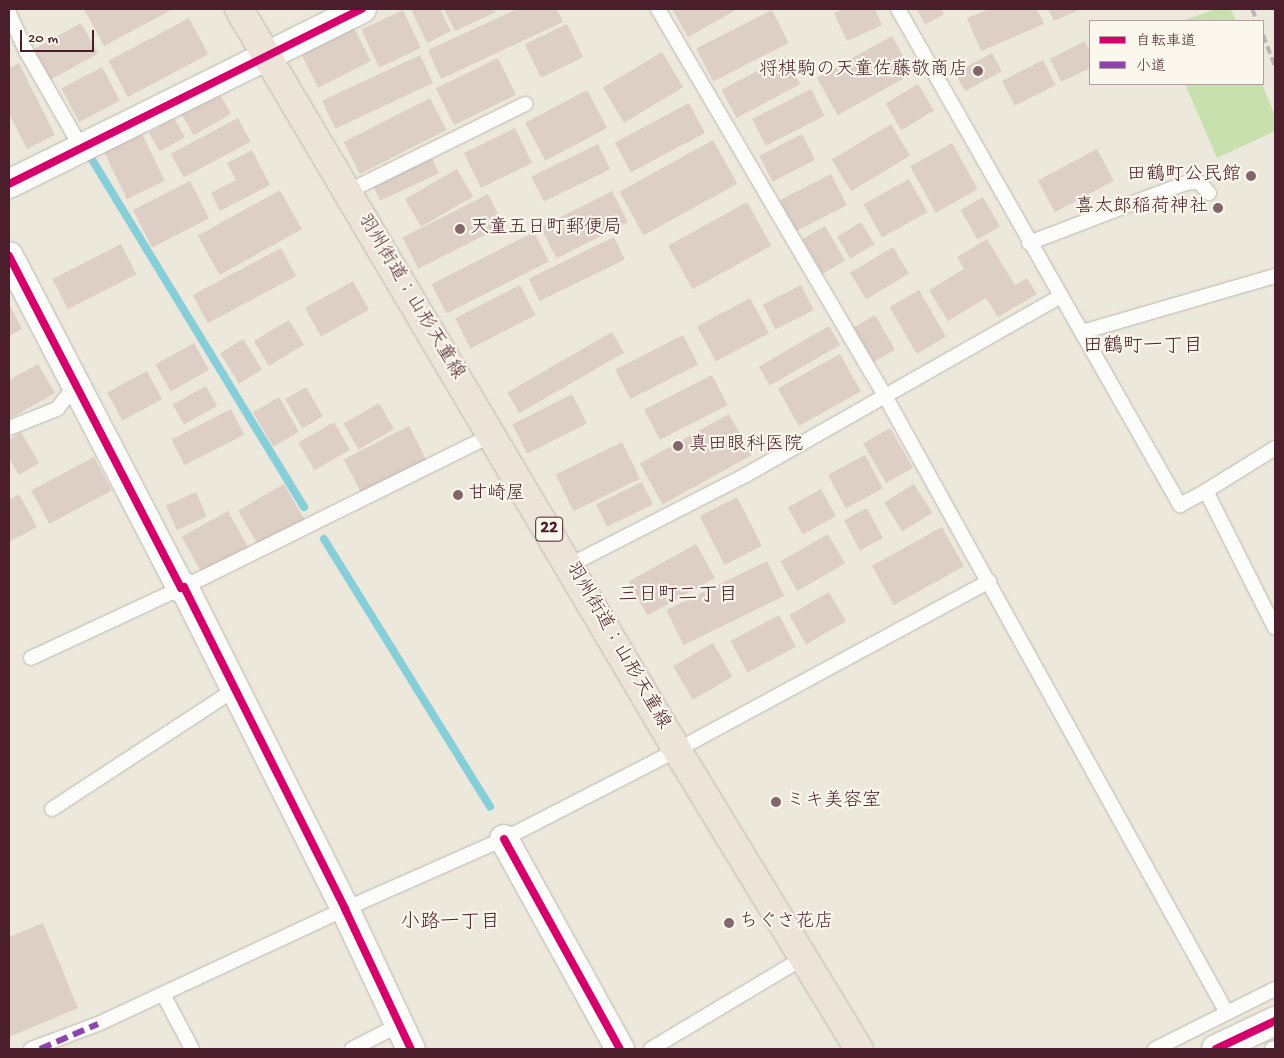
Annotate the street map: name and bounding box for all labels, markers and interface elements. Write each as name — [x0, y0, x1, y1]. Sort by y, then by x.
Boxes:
scale bar — [22, 20, 96, 52]
legend — [1089, 20, 1264, 85]
text: 20 m — [28, 30, 58, 48]
text: 自転車道 — [1136, 33, 1196, 51]
text: 小道 — [1136, 58, 1166, 76]
place label: 将棋駒の天童佐藤敬商店 — [759, 60, 968, 82]
marker: 将棋駒の天童佐藤敬商店 — [972, 65, 984, 77]
place label: 田鶴町公民館 — [1127, 165, 1241, 187]
marker: 田鶴町公民館 — [1245, 170, 1257, 182]
place label: 喜太郎稲荷神社 — [1075, 197, 1208, 219]
marker: 喜太郎稲荷神社 — [1212, 202, 1224, 214]
street label: 羽州街道；山形天童線 — [351, 210, 469, 384]
place label: 天童五日町郵便局 — [470, 218, 622, 240]
marker: 天童五日町郵便局 — [454, 223, 466, 235]
district label: 田鶴町一丁目 — [1083, 335, 1203, 359]
place label: 真田眼科医院 — [689, 435, 803, 457]
marker: 真田眼科医院 — [671, 439, 685, 453]
place label: 甘崎屋 — [468, 484, 525, 506]
marker: 甘崎屋 — [452, 489, 464, 501]
road number: 22 — [534, 514, 564, 544]
street label: 羽州街道；山形天童線 — [560, 558, 674, 734]
district label: 三日町二丁目 — [618, 584, 738, 608]
place label: ミキ美容室 — [786, 791, 881, 813]
marker: ミキ美容室 — [770, 796, 782, 808]
district label: 小路一丁目 — [400, 911, 500, 935]
place label: ちぐさ花店 — [739, 912, 834, 934]
marker: ちぐさ花店 — [723, 917, 735, 929]

